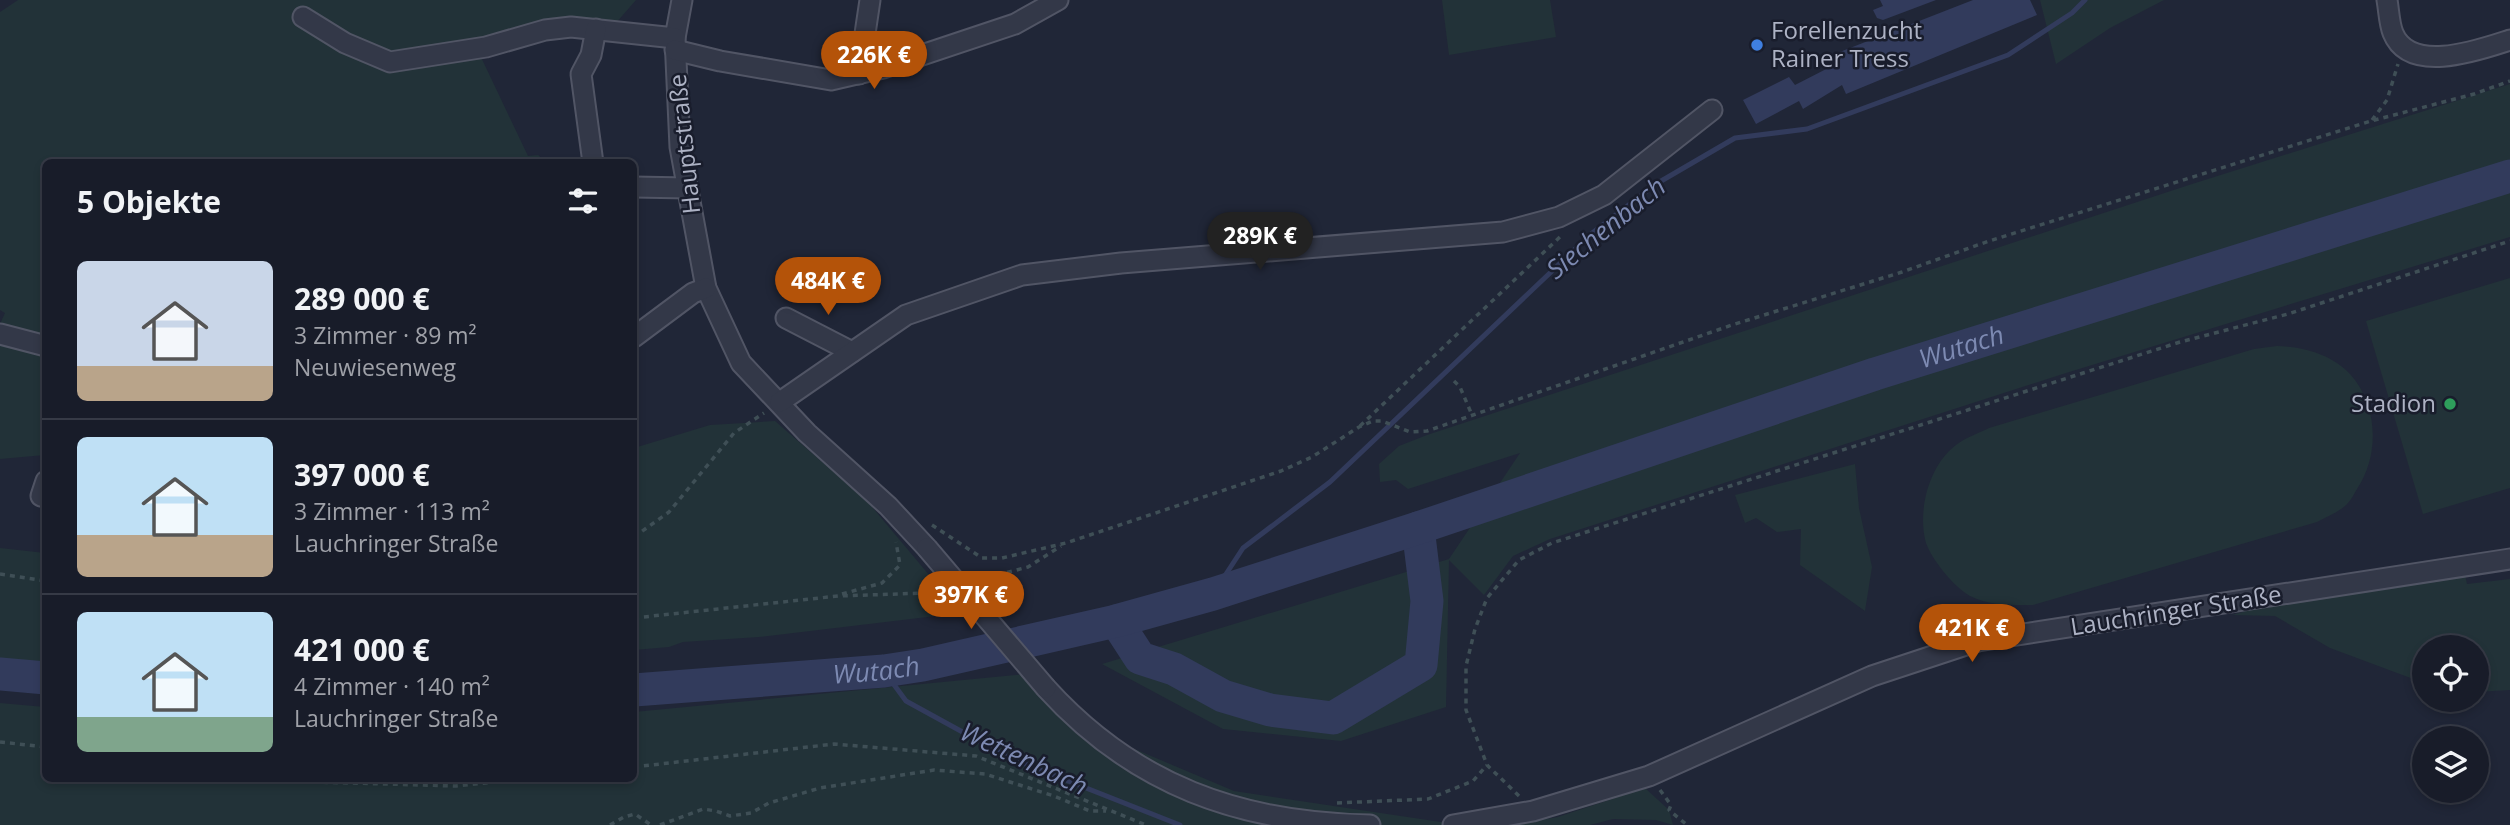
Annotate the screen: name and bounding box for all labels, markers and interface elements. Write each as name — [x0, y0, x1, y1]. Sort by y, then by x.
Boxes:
place label: Forellenzucht Rainer Tress — [1771, 13, 1922, 74]
pin: 226K € — [817, 32, 931, 91]
marker: Forellenzucht Rainer Tress — [1749, 37, 1765, 53]
text: 226K € — [837, 38, 911, 70]
street label: Hauptstraße — [660, 73, 707, 216]
water label: Siechenbach — [1538, 168, 1673, 286]
text: 5 Objekte — [77, 181, 221, 222]
icon: filters — [564, 182, 602, 220]
pin: 289K € — [1203, 212, 1317, 272]
text: 289K € — [1223, 219, 1297, 251]
pin: 484K € — [771, 258, 885, 317]
text: 484K € — [791, 264, 865, 296]
text: 289 000 € — [294, 278, 430, 319]
icon: home — [133, 289, 217, 373]
water label: Wutach — [1914, 316, 2008, 376]
text: 3 Zimmer · 89 m² — [294, 319, 477, 351]
text: Neuwiesenweg — [294, 351, 456, 383]
place label: Stadion — [2351, 386, 2436, 419]
marker: Stadion — [2442, 396, 2458, 412]
text: 397 000 € — [294, 454, 430, 495]
icon: home — [133, 465, 217, 549]
text: 3 Zimmer · 113 m² — [294, 495, 490, 527]
text: Lauchringer Straße — [294, 527, 498, 559]
pin: 397K € — [914, 572, 1028, 631]
street label: Lauchringer Straße — [2068, 577, 2284, 642]
text: 397K € — [934, 578, 1008, 610]
pin: 421K € — [1915, 604, 2029, 664]
text: 421K € — [1935, 611, 2009, 643]
text: 421 000 € — [294, 629, 430, 670]
map controls — [2412, 635, 2489, 803]
button: locate — [2412, 635, 2489, 712]
icon: home — [133, 640, 217, 724]
water label: Wutach — [831, 647, 922, 692]
text: 4 Zimmer · 140 m² — [294, 670, 490, 702]
text: Lauchringer Straße — [294, 702, 498, 734]
water label: Wettenbach — [955, 713, 1094, 803]
button: layers — [2412, 726, 2489, 803]

